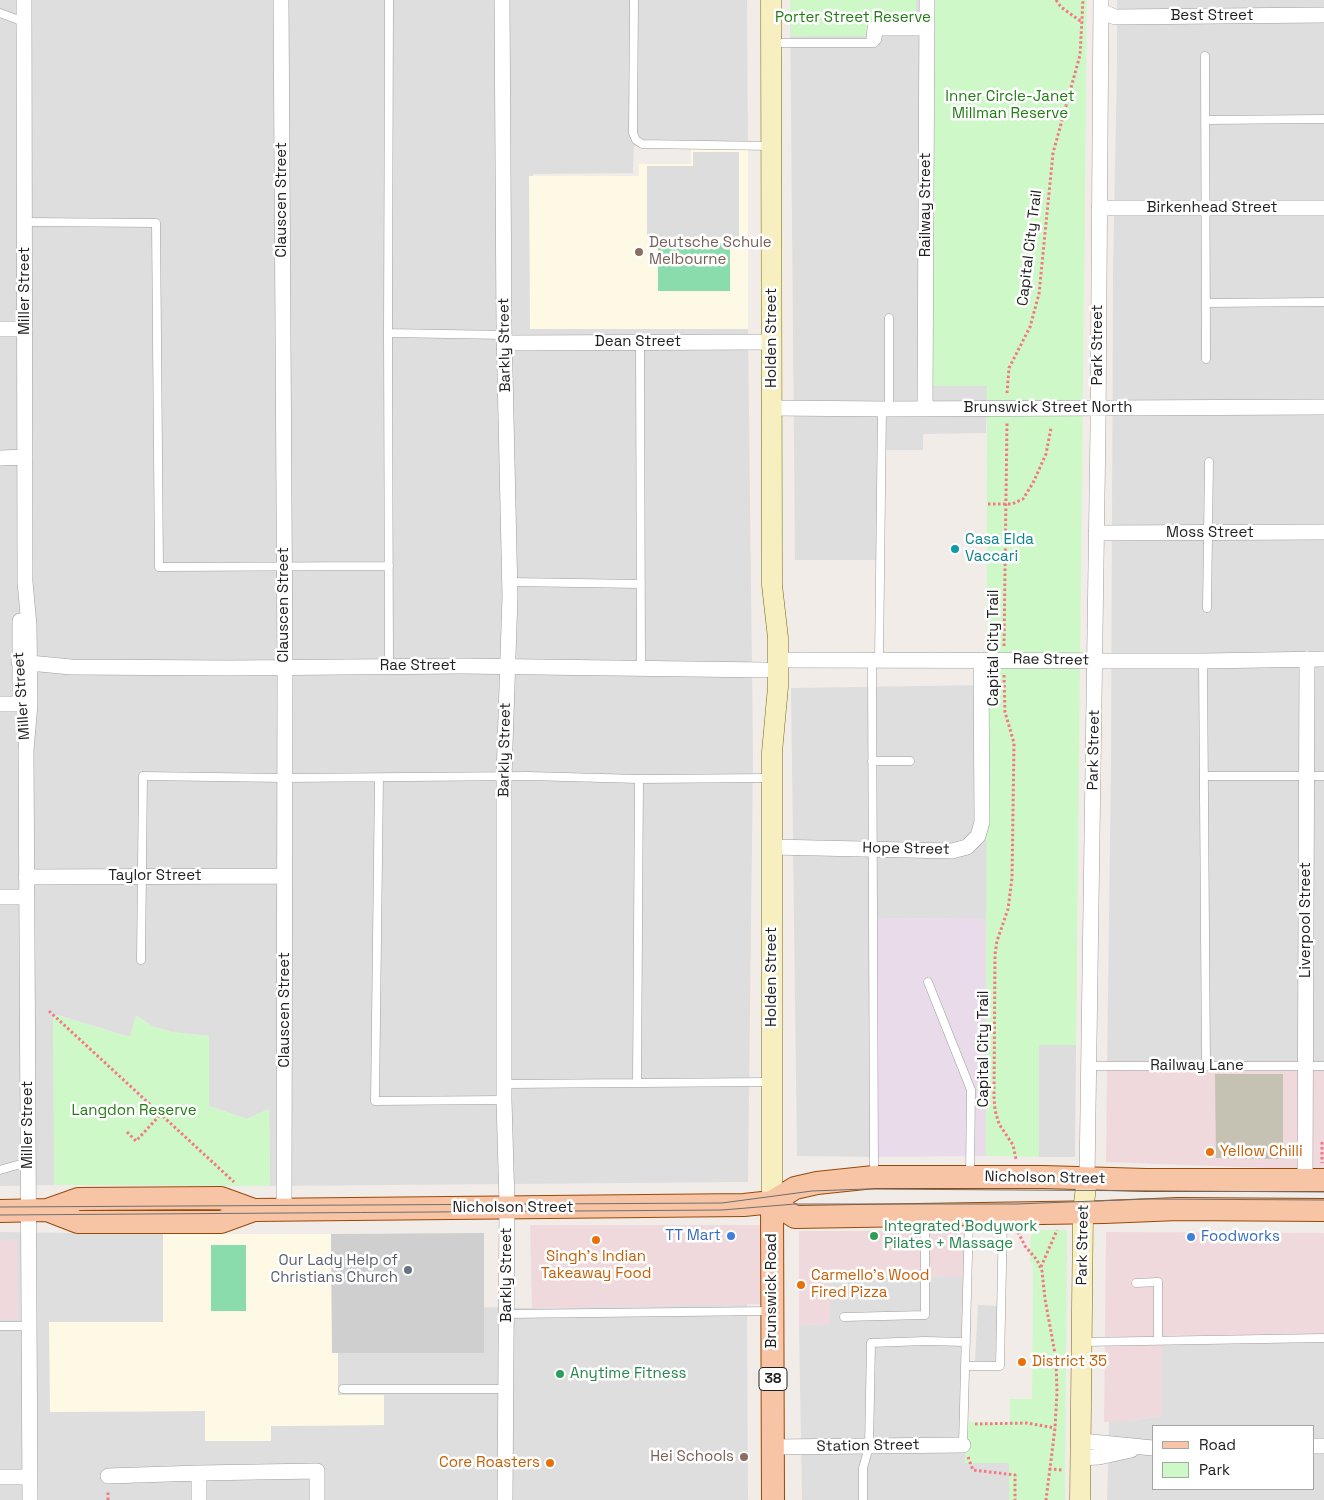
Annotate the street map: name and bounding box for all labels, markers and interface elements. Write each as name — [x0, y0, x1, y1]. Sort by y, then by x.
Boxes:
street label: Best Street — [1170, 7, 1254, 25]
park label: Porter Street Reserve — [775, 9, 931, 27]
park label: Inner Circle-Janet Millman Reserve — [945, 88, 1075, 123]
street label: Clauscen Street — [273, 142, 291, 258]
street label: Railway Street — [917, 153, 935, 257]
street label: Capital City Trail — [1014, 189, 1046, 307]
street label: Birkenhead Street — [1147, 199, 1277, 217]
place label: Deutsche Schule Melbourne — [649, 234, 772, 269]
marker: Deutsche Schule Melbourne — [633, 246, 645, 258]
street label: Miller Street — [16, 247, 34, 335]
street label: Holden Street — [763, 288, 781, 388]
street label: Barkly Street — [495, 297, 515, 393]
street label: Park Street — [1089, 305, 1107, 385]
street label: Dean Street — [595, 333, 681, 351]
street label: Brunswick Street North — [964, 399, 1132, 417]
street label: Moss Street — [1166, 524, 1254, 542]
place label: Casa Elda Vaccari — [965, 531, 1034, 566]
marker: Casa Elda Vaccari — [949, 543, 961, 555]
street label: Clauscen Street — [275, 547, 293, 663]
street label: Capital City Trail — [985, 590, 1003, 706]
street label: Rae Street — [1013, 650, 1089, 670]
street label: Miller Street — [10, 651, 34, 741]
street label: Rae Street — [380, 657, 456, 675]
street label: Barkly Street — [495, 702, 515, 798]
street label: Park Street — [1084, 709, 1104, 791]
street label: Hope Street — [862, 839, 950, 859]
street label: Liverpool Street — [1297, 862, 1315, 978]
street label: Taylor Street — [108, 867, 202, 885]
street label: Holden Street — [763, 927, 781, 1027]
street label: Clauscen Street — [276, 952, 294, 1068]
street label: Capital City Trail — [975, 991, 993, 1107]
street label: Railway Lane — [1150, 1057, 1244, 1075]
street label: Miller Street — [19, 1081, 37, 1169]
park label: Langdon Reserve — [71, 1102, 197, 1120]
place label: Yellow Chilli — [1220, 1143, 1303, 1161]
marker: Yellow Chilli — [1204, 1146, 1216, 1158]
street label: Nicholson Street — [984, 1168, 1106, 1188]
street label: Nicholson Street — [453, 1199, 573, 1217]
street label: Park Street — [1073, 1204, 1093, 1286]
place label: Integrated Bodywork Pilates + Massage — [884, 1218, 1037, 1253]
place label: TT Mart — [665, 1227, 721, 1245]
street label: Barkly Street — [498, 1228, 516, 1322]
place label: Foodworks — [1201, 1228, 1280, 1246]
marker: TT Mart — [725, 1230, 737, 1242]
marker: Integrated Bodywork Pilates + Massage — [868, 1230, 880, 1242]
marker: Foodworks — [1185, 1231, 1197, 1243]
street label: Brunswick Road — [763, 1233, 781, 1349]
marker: Singh's Indian Takeaway Food — [590, 1234, 602, 1246]
place label: Singh's Indian Takeaway Food — [541, 1248, 651, 1283]
place label: Our Lady Help of Christians Church — [271, 1252, 398, 1287]
marker: Our Lady Help of Christians Church — [402, 1264, 414, 1276]
place label: Carmello's Wood Fired Pizza — [811, 1267, 929, 1302]
marker: Carmello's Wood Fired Pizza — [795, 1279, 807, 1291]
place label: District 35 — [1032, 1353, 1107, 1371]
marker: District 35 — [1016, 1356, 1028, 1368]
place label: Anytime Fitness — [570, 1365, 686, 1383]
marker: Anytime Fitness — [554, 1368, 566, 1380]
road number: 38 — [759, 1368, 787, 1390]
legend — [1152, 1425, 1314, 1490]
text: Road — [1199, 1435, 1236, 1454]
street label: Station Street — [816, 1436, 920, 1456]
place label: Hei Schools — [650, 1448, 734, 1466]
marker: Hei Schools — [738, 1451, 750, 1463]
place label: Core Roasters — [439, 1454, 540, 1472]
marker: Core Roasters — [544, 1457, 556, 1469]
text: Park — [1199, 1460, 1230, 1479]

